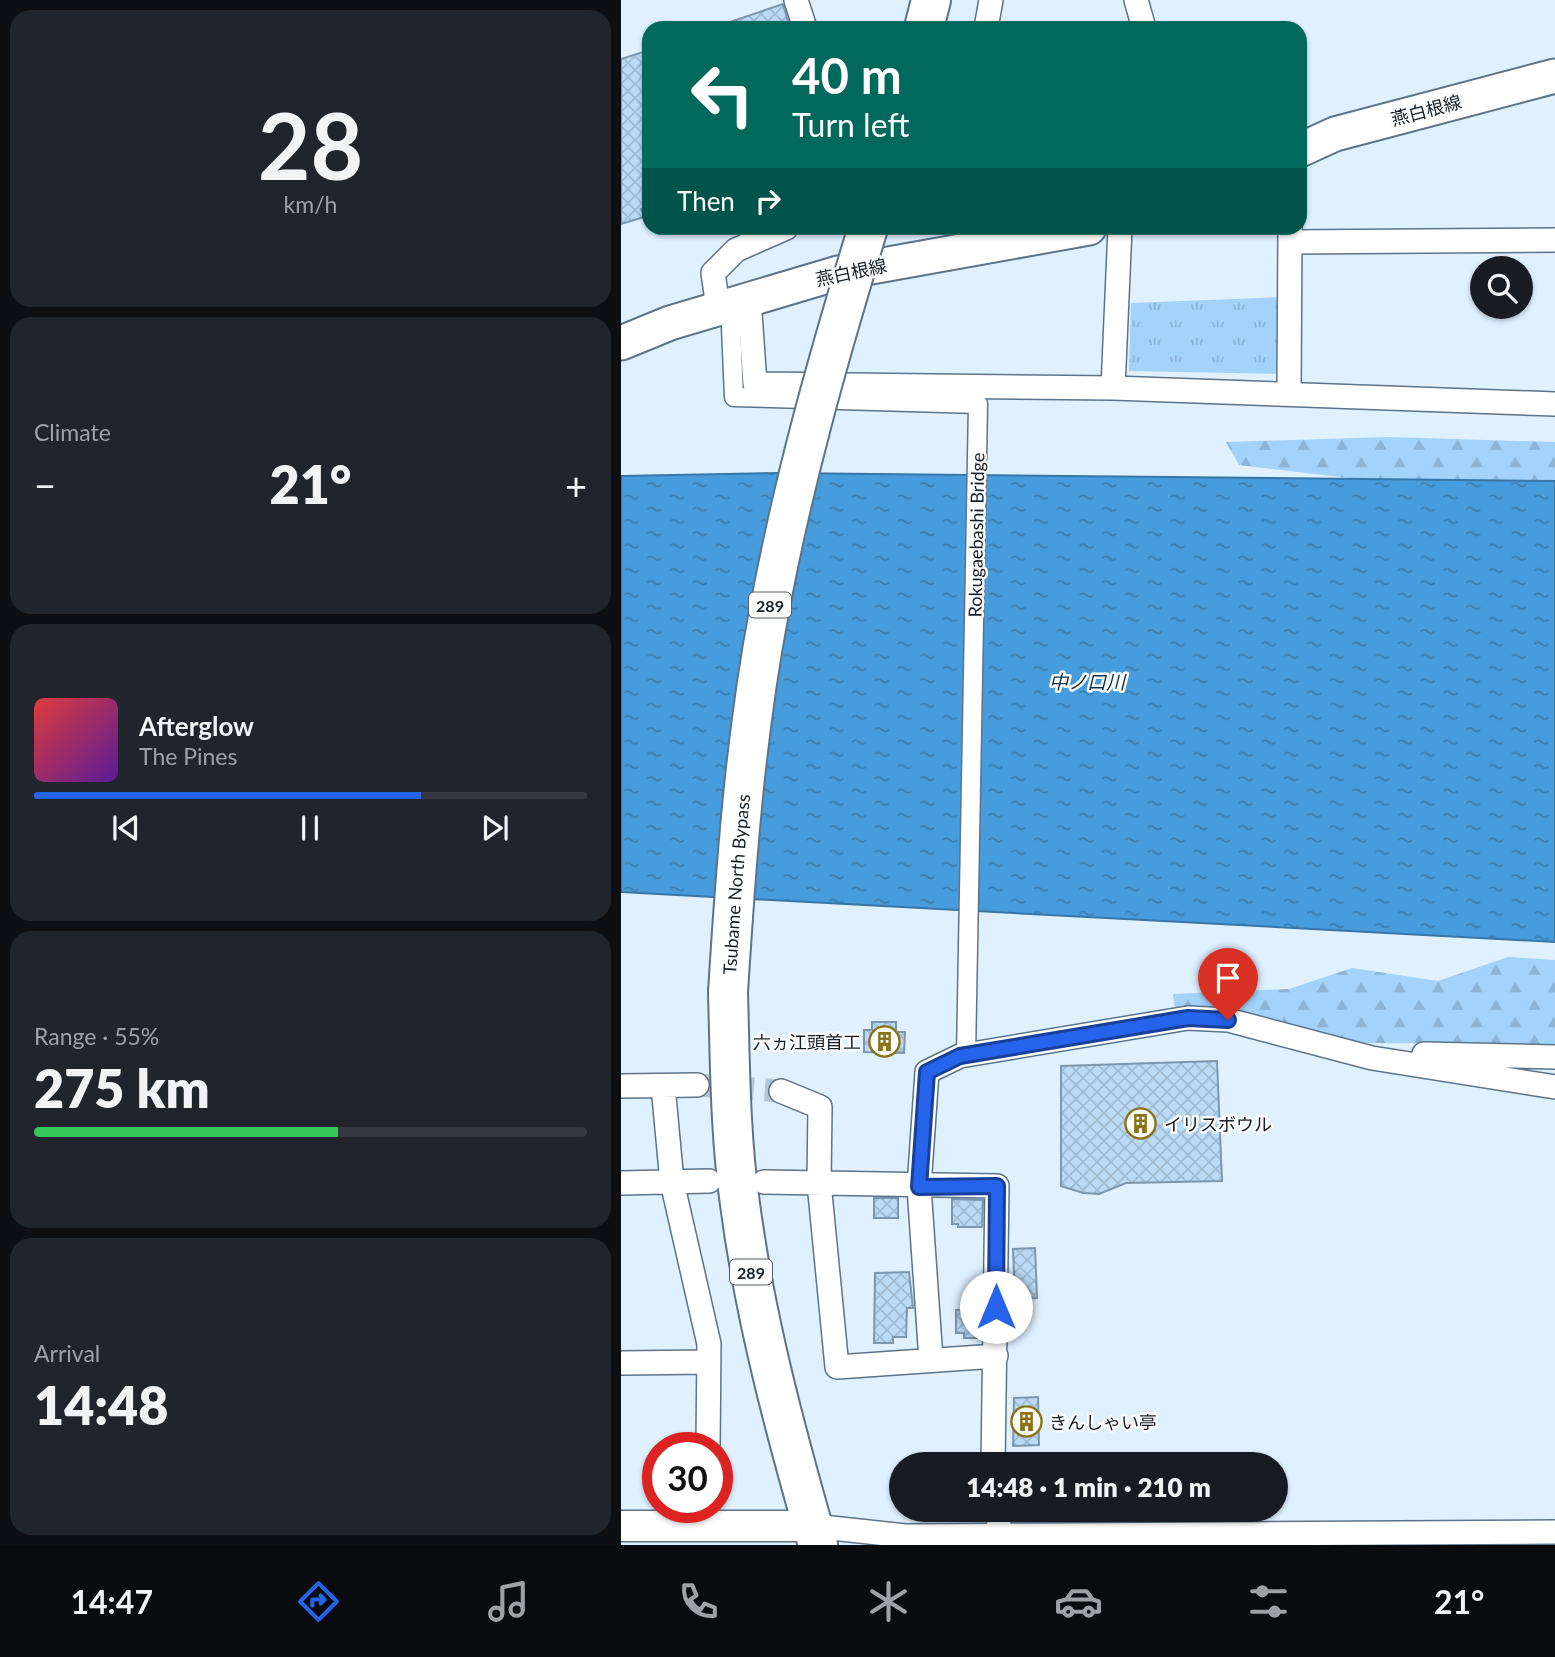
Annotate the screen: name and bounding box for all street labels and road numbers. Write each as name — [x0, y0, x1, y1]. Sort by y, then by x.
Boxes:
street label: 燕白根線 — [1388, 90, 1464, 130]
street label: 燕白根線 — [813, 254, 889, 290]
street label: Rokugaebashi Bridge — [964, 452, 988, 618]
road number: 289 — [749, 592, 791, 618]
street label: Tsubame North Bypass — [718, 793, 754, 975]
road number: 289 — [730, 1260, 772, 1284]

